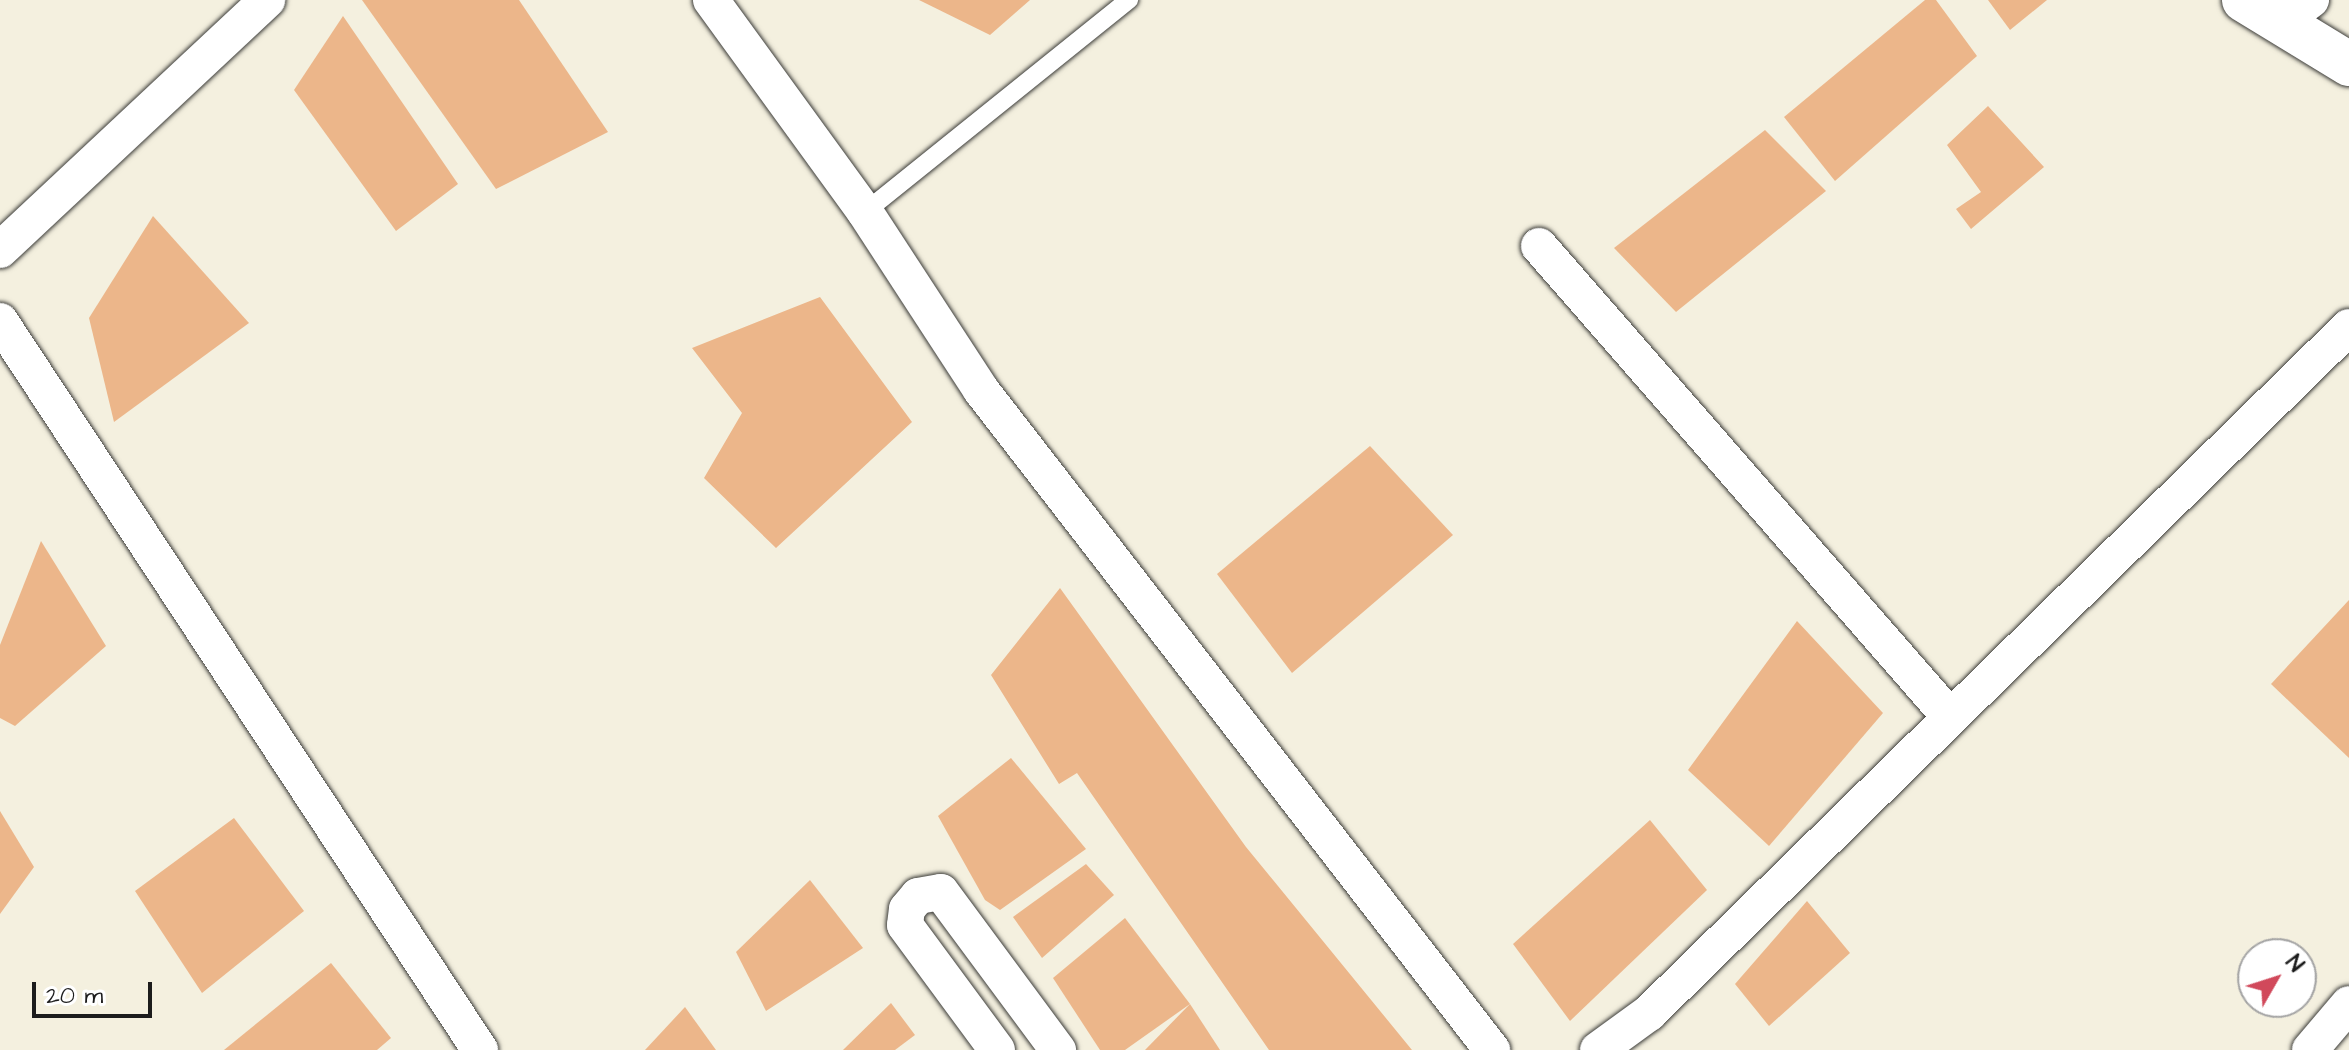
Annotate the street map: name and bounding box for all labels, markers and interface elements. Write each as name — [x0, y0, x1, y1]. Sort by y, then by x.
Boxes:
north arrow — [2237, 938, 2317, 1018]
text: N — [2278, 949, 2311, 979]
scale bar — [36, 966, 156, 1016]
text: 20 m — [46, 979, 103, 1013]

